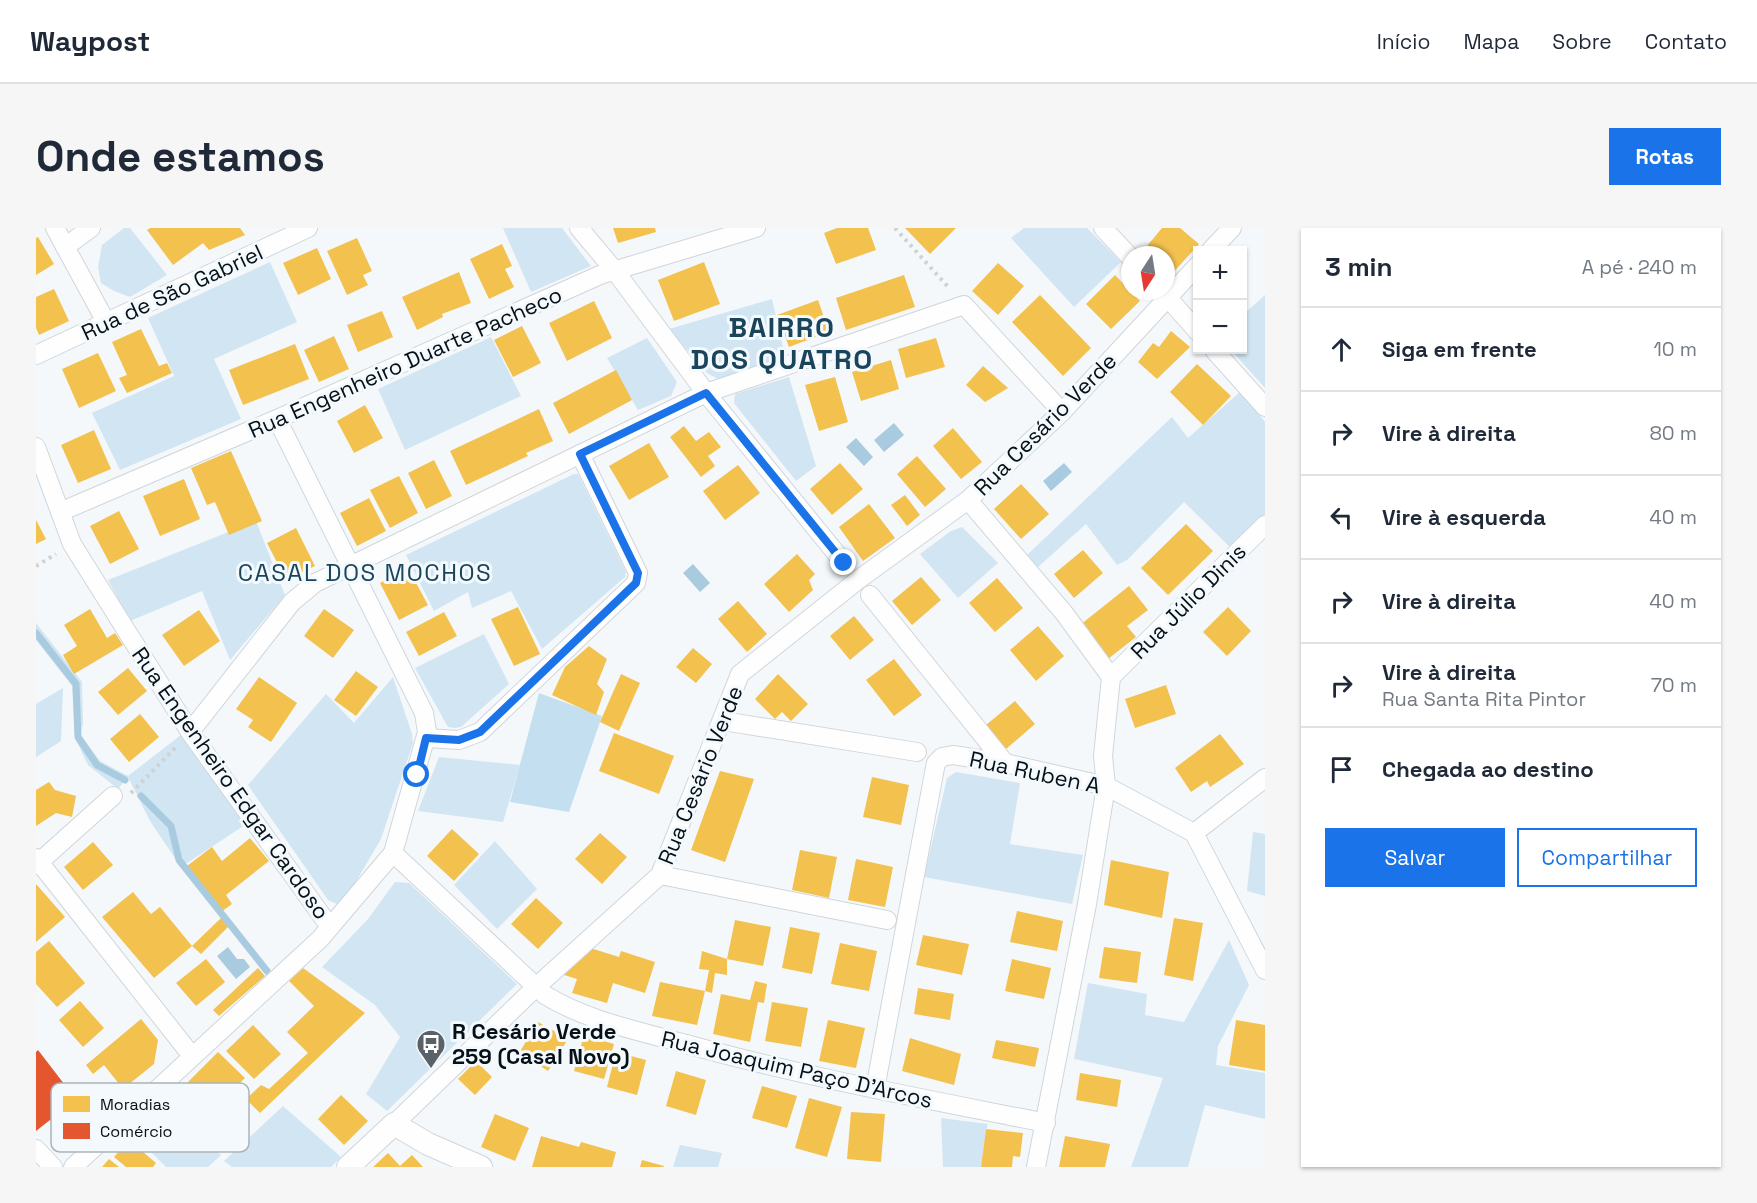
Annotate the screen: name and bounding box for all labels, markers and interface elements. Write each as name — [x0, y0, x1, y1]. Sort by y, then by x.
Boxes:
text: Waypost — [30, 23, 150, 59]
text: Início — [1377, 28, 1430, 55]
text: Mapa — [1463, 28, 1519, 55]
text: Sobre — [1552, 28, 1612, 55]
text: Contato — [1645, 28, 1727, 55]
button: Rotas — [1609, 128, 1721, 185]
text: Onde estamos — [36, 130, 325, 183]
street label: Rua de São Gabriel — [77, 238, 267, 346]
north arrow — [1121, 246, 1175, 300]
map controls — [1193, 246, 1247, 354]
button: + — [1193, 246, 1247, 300]
text: 3 min — [1325, 250, 1393, 284]
text: A pé · 240 m — [1582, 254, 1697, 280]
street label: Rua Engenheiro Duarte Pacheco — [244, 280, 566, 444]
button: − — [1193, 300, 1247, 354]
district label: BAIRRO DOS QUATRO — [690, 309, 874, 377]
icon: ahead — [1325, 333, 1358, 366]
text: Siga em frente — [1382, 335, 1537, 363]
text: 10 m — [1653, 336, 1697, 362]
street label: Rua Cesário Verde — [968, 347, 1122, 501]
icon: right — [1325, 417, 1358, 450]
text: Vire à direita — [1382, 419, 1516, 447]
text: 80 m — [1649, 420, 1697, 446]
icon: left — [1325, 501, 1358, 534]
text: Vire à esquerda — [1382, 503, 1546, 531]
text: 40 m — [1649, 504, 1697, 530]
street label: Rua Júlio Dinis — [1124, 537, 1252, 665]
route end — [830, 549, 856, 575]
district label: CASAL DOS MOCHOS — [238, 557, 492, 588]
icon: right — [1325, 585, 1358, 618]
text: Vire à direita — [1382, 587, 1516, 615]
text: 40 m — [1649, 588, 1697, 614]
street label: Rua Engenheiro Edgar Cardoso — [126, 641, 336, 925]
text: Vire à direita — [1382, 658, 1516, 686]
icon: right — [1325, 669, 1358, 702]
text: 70 m — [1651, 672, 1697, 698]
street label: Rua Cesário Verde — [651, 681, 749, 869]
text: Rua Santa Rita Pintor — [1382, 686, 1586, 712]
street label: Rua Ruben A — [967, 744, 1103, 800]
icon: arrive — [1325, 753, 1358, 786]
text: Chegada ao destino — [1382, 755, 1594, 783]
route start — [403, 761, 429, 787]
button: Salvar — [1325, 828, 1505, 887]
button: Compartilhar — [1517, 828, 1697, 887]
place label: R Cesário Verde 259 (Casal Novo) — [452, 1017, 630, 1070]
street label: Rua Joaquim Paço D'Arcos — [659, 1024, 935, 1114]
bus stop icon: R Cesário Verde 259 (Casal Novo) — [415, 1028, 447, 1070]
legend — [51, 1083, 249, 1152]
text: Moradias — [100, 1094, 170, 1115]
text: Comércio — [100, 1121, 173, 1142]

